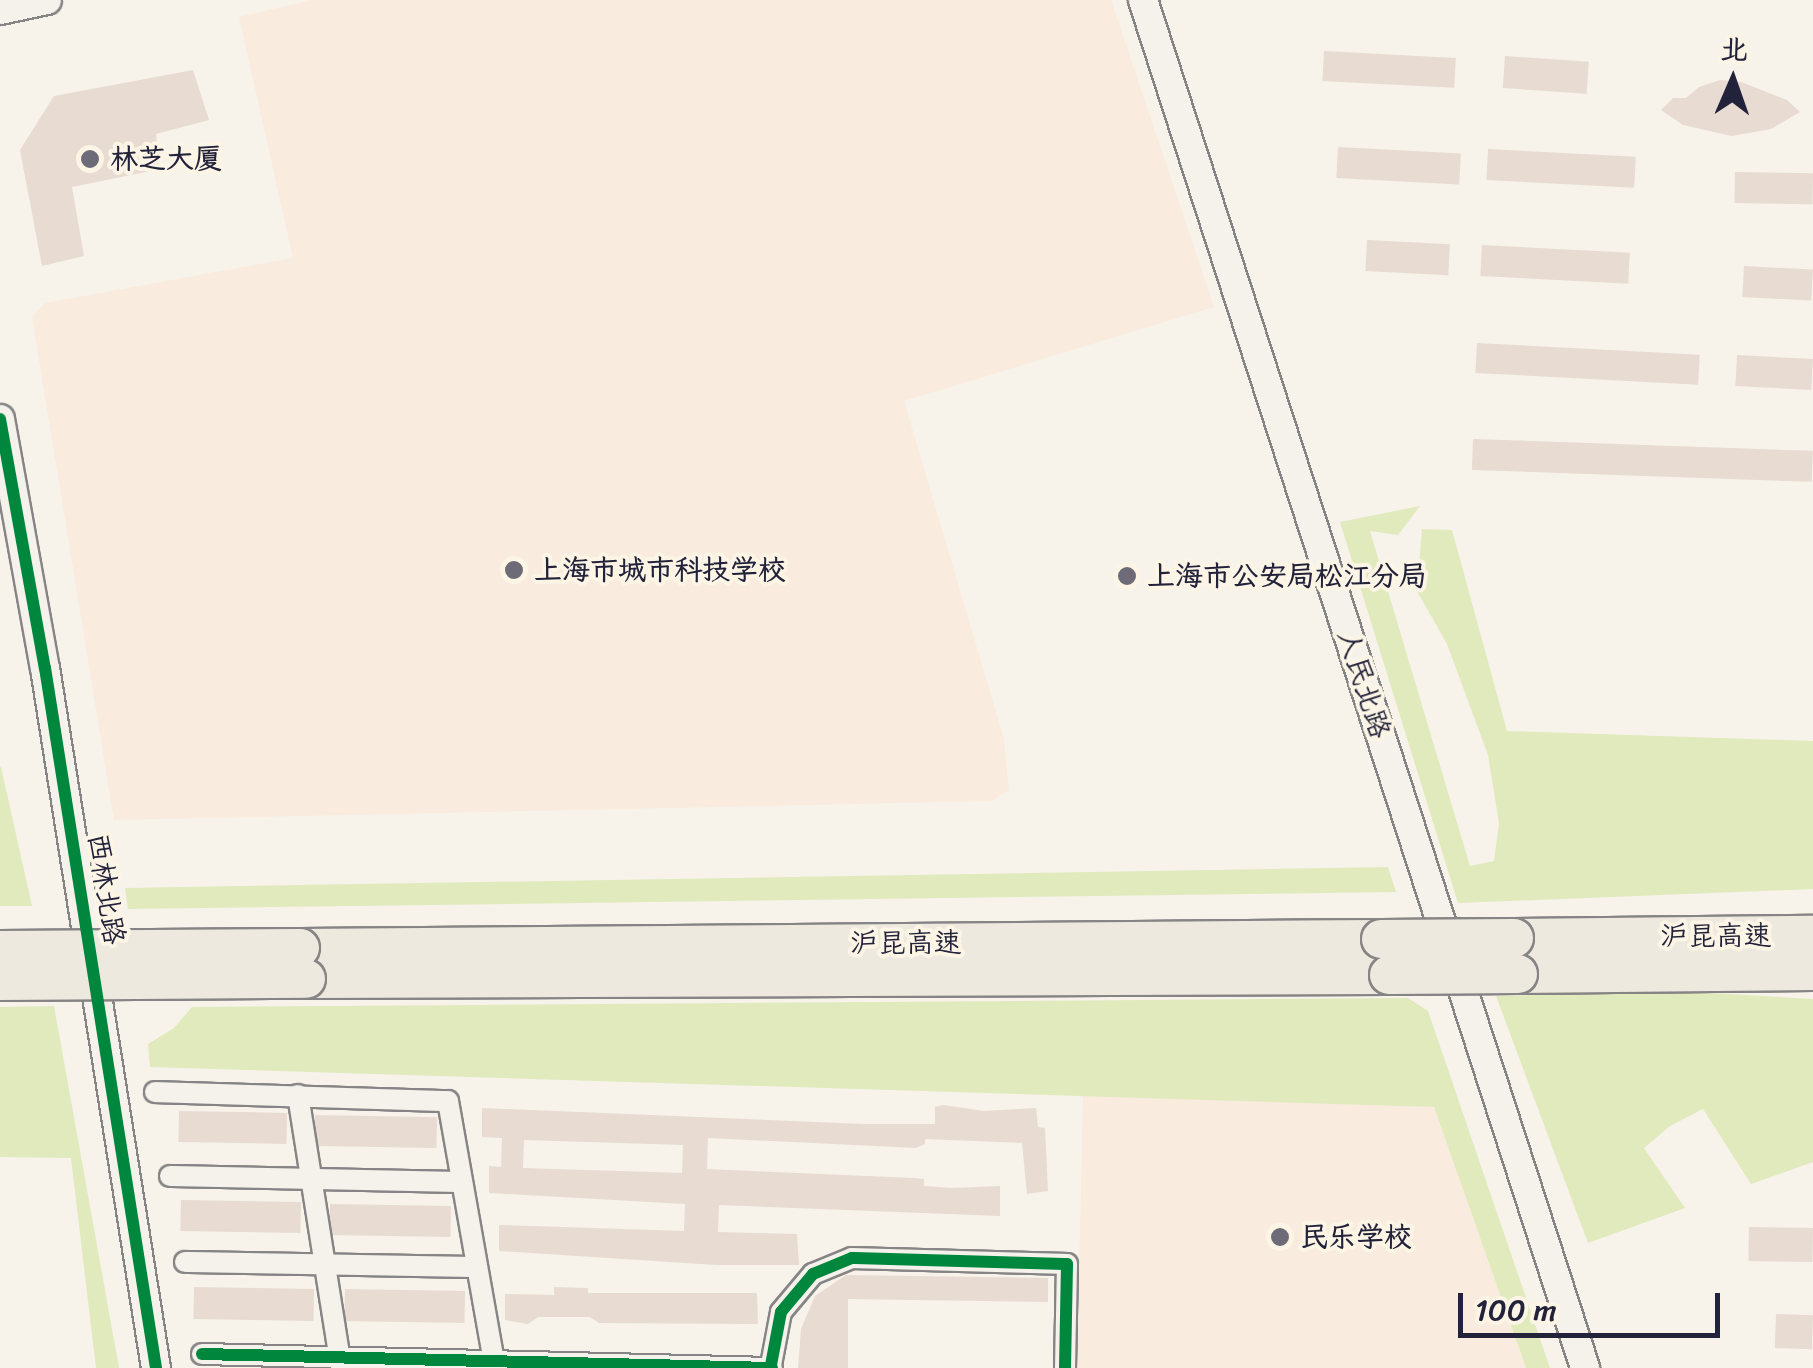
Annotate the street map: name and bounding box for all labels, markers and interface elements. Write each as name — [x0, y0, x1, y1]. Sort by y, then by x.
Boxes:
text: 北 — [1719, 25, 1749, 74]
north arrow — [1683, 30, 1783, 130]
place label: 林芝大厦 — [110, 142, 222, 176]
marker: 林芝大厦 — [79, 148, 101, 170]
place label: 上海市城市科技学校 — [534, 553, 786, 587]
marker: 上海市城市科技学校 — [503, 559, 525, 581]
place label: 上海市公安局松江分局 — [1147, 559, 1427, 593]
marker: 上海市公安局松江分局 — [1116, 565, 1138, 587]
street label: 人民北路 — [1331, 626, 1397, 742]
street label: 西林北路 — [81, 831, 131, 947]
street label: 沪昆高速 — [1660, 919, 1772, 953]
street label: 沪昆高速 — [850, 926, 962, 960]
place label: 民乐学校 — [1300, 1220, 1412, 1254]
marker: 民乐学校 — [1269, 1226, 1291, 1248]
scale bar — [1463, 1273, 1726, 1335]
text: 100 m — [1475, 1283, 1557, 1337]

